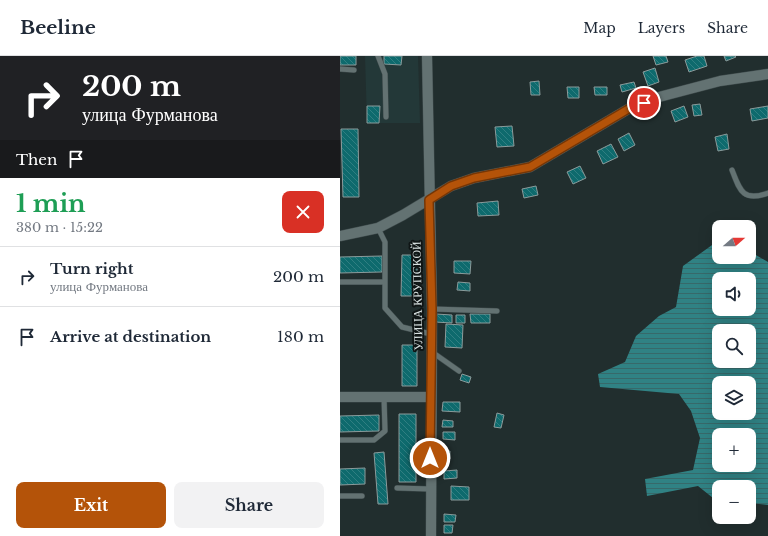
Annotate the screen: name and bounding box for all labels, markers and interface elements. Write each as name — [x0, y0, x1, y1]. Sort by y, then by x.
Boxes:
text: Beeline — [20, 16, 96, 39]
text: Map — [583, 19, 616, 37]
text: Layers — [638, 19, 685, 37]
text: Share — [707, 19, 748, 37]
text: 200 m — [82, 69, 181, 104]
icon: right — [16, 72, 68, 124]
pin — [627, 86, 661, 120]
icon: arrive — [633, 92, 655, 114]
text: улица Фурманова — [82, 104, 218, 126]
icon: arrive — [65, 148, 87, 170]
text: Then — [16, 150, 57, 169]
text: 1 min — [16, 189, 86, 218]
button: close — [282, 191, 324, 233]
text: 380 m · 15:22 — [16, 219, 103, 236]
north arrow — [712, 220, 756, 264]
map controls — [712, 220, 756, 524]
street label: УЛИЦА КРУПСКОЙ — [409, 241, 425, 351]
text: Turn right — [50, 259, 133, 278]
icon: right — [16, 266, 38, 288]
text: 200 m — [273, 267, 324, 286]
button: sound — [712, 272, 756, 316]
text: улица Фурманова — [50, 278, 148, 295]
button: search — [712, 324, 756, 368]
icon: arrive — [16, 326, 38, 348]
text: Arrive at destination — [50, 327, 211, 346]
text: 180 m — [277, 327, 324, 346]
button: layers — [712, 376, 756, 420]
button: + — [712, 428, 756, 472]
position arrow — [409, 437, 451, 479]
button: − — [712, 480, 756, 524]
button: Exit — [16, 482, 166, 528]
button: Share — [174, 482, 324, 528]

